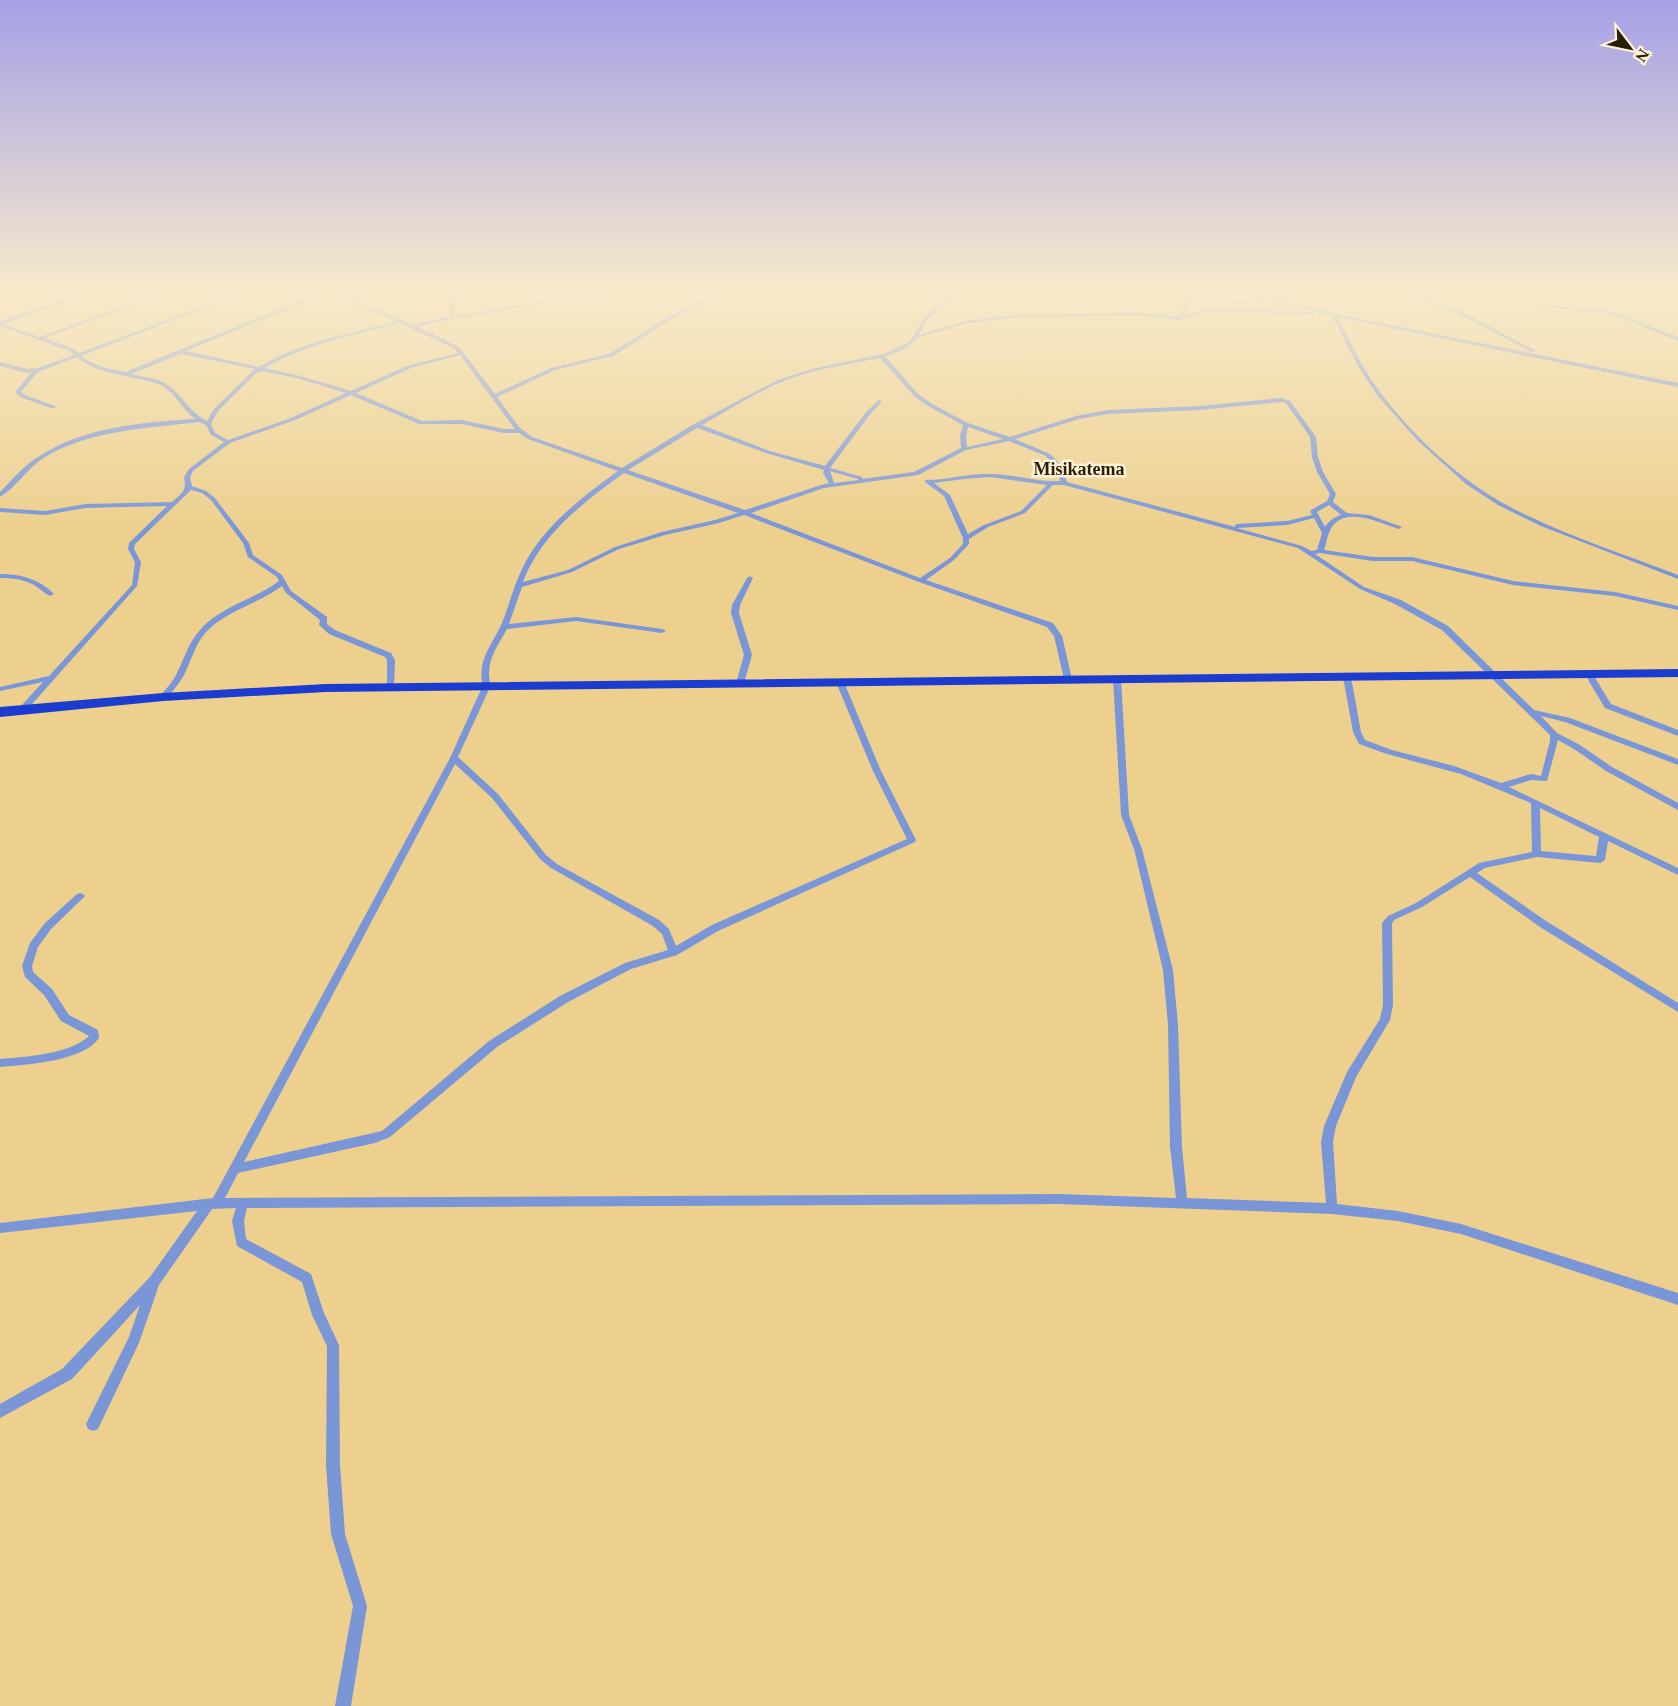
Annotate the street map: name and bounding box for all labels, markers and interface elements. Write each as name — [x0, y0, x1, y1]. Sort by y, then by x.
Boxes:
north arrow — [1600, 18, 1660, 78]
text: N — [1632, 46, 1653, 65]
district label: Misikatema — [1034, 459, 1124, 479]

